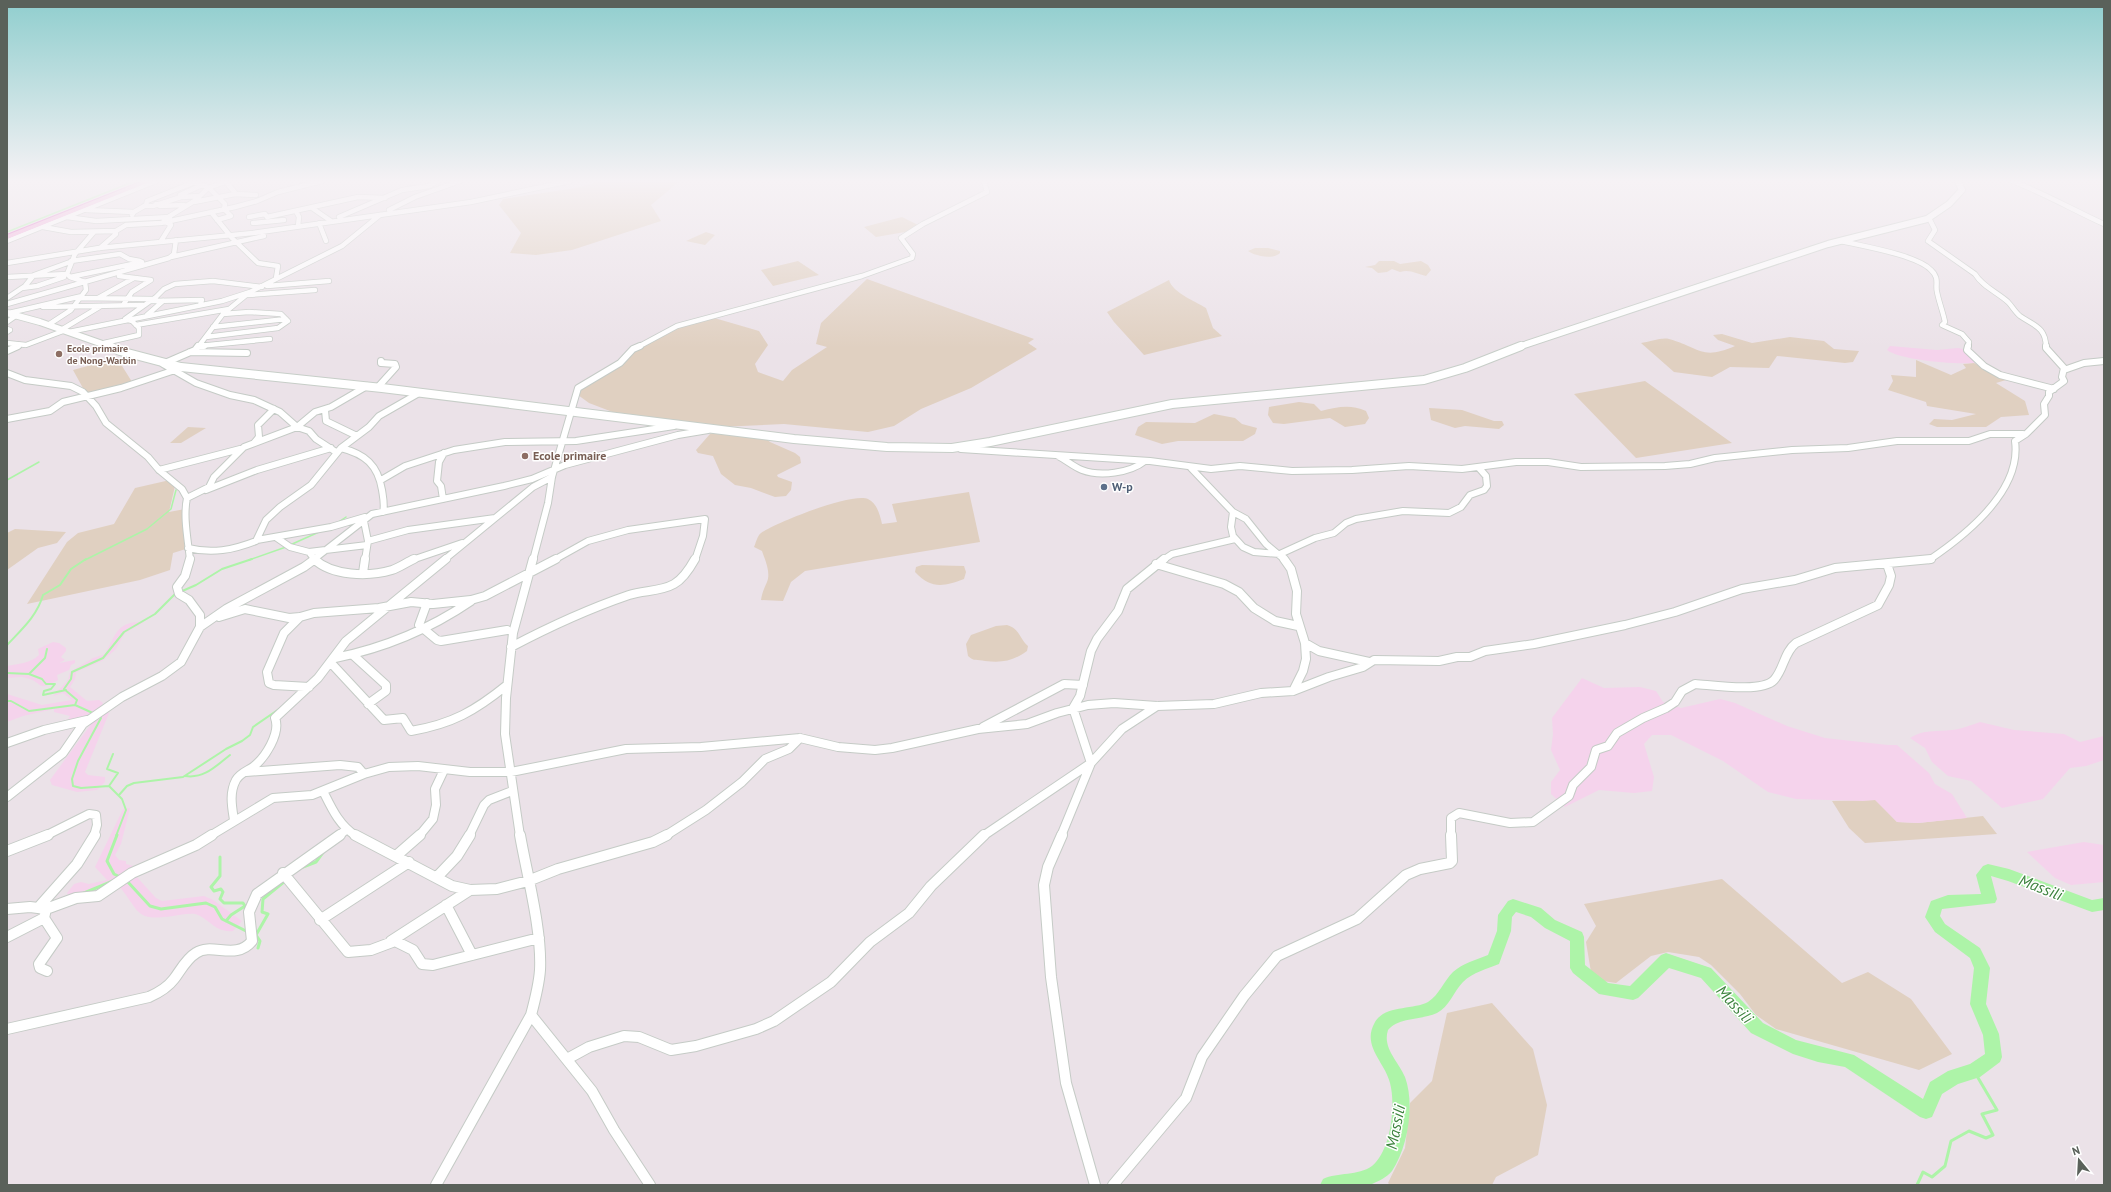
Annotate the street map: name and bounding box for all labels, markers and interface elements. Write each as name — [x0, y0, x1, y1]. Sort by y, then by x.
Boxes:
place label: Ecole primaire de Nong-Warbin — [67, 342, 136, 367]
marker: Ecole primaire de Nong-Warbin — [54, 349, 64, 359]
place label: Ecole primaire — [533, 448, 606, 463]
marker: Ecole primaire — [520, 451, 530, 461]
place label: W-p — [1112, 479, 1133, 494]
marker: W-p — [1099, 482, 1109, 492]
water label: Massili — [2016, 870, 2066, 905]
water label: Massili — [1712, 981, 1758, 1028]
water label: Massili — [1381, 1102, 1409, 1151]
north arrow — [2059, 1140, 2099, 1180]
text: N — [2070, 1143, 2082, 1158]

